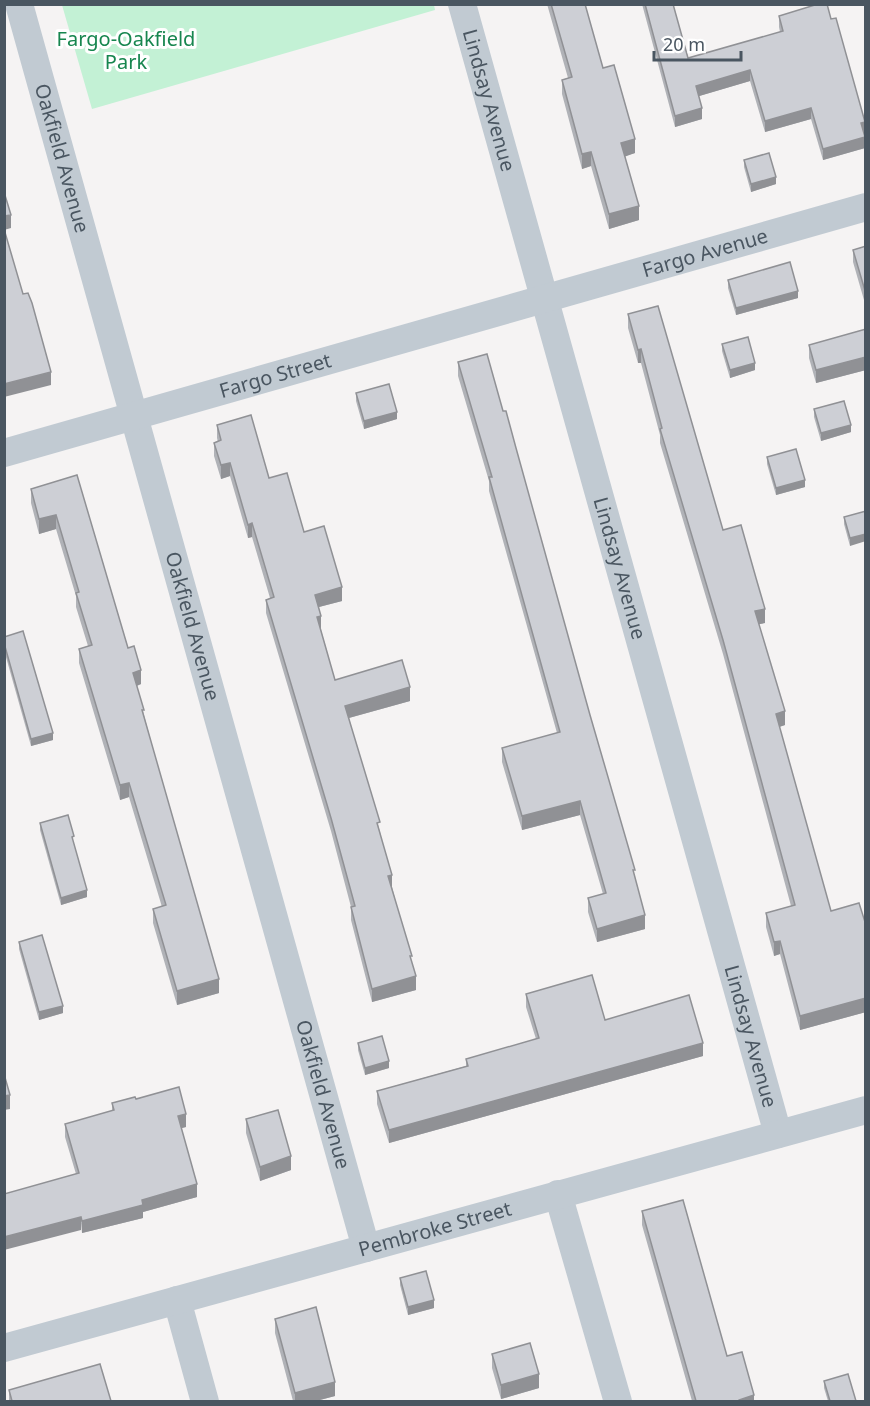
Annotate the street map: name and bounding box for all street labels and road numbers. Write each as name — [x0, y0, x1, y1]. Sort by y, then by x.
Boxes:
street label: Lindsay Avenue — [457, 26, 522, 175]
street label: Oakfield Avenue — [29, 80, 96, 236]
street label: Fargo Avenue — [639, 222, 771, 283]
street label: Fargo Street — [216, 346, 334, 404]
street label: Lindsay Avenue — [588, 494, 653, 643]
street label: Oakfield Avenue — [159, 548, 227, 704]
street label: Lindsay Avenue — [718, 962, 784, 1111]
street label: Oakfield Avenue — [290, 1017, 357, 1172]
street label: Pembroke Street — [355, 1195, 514, 1263]

